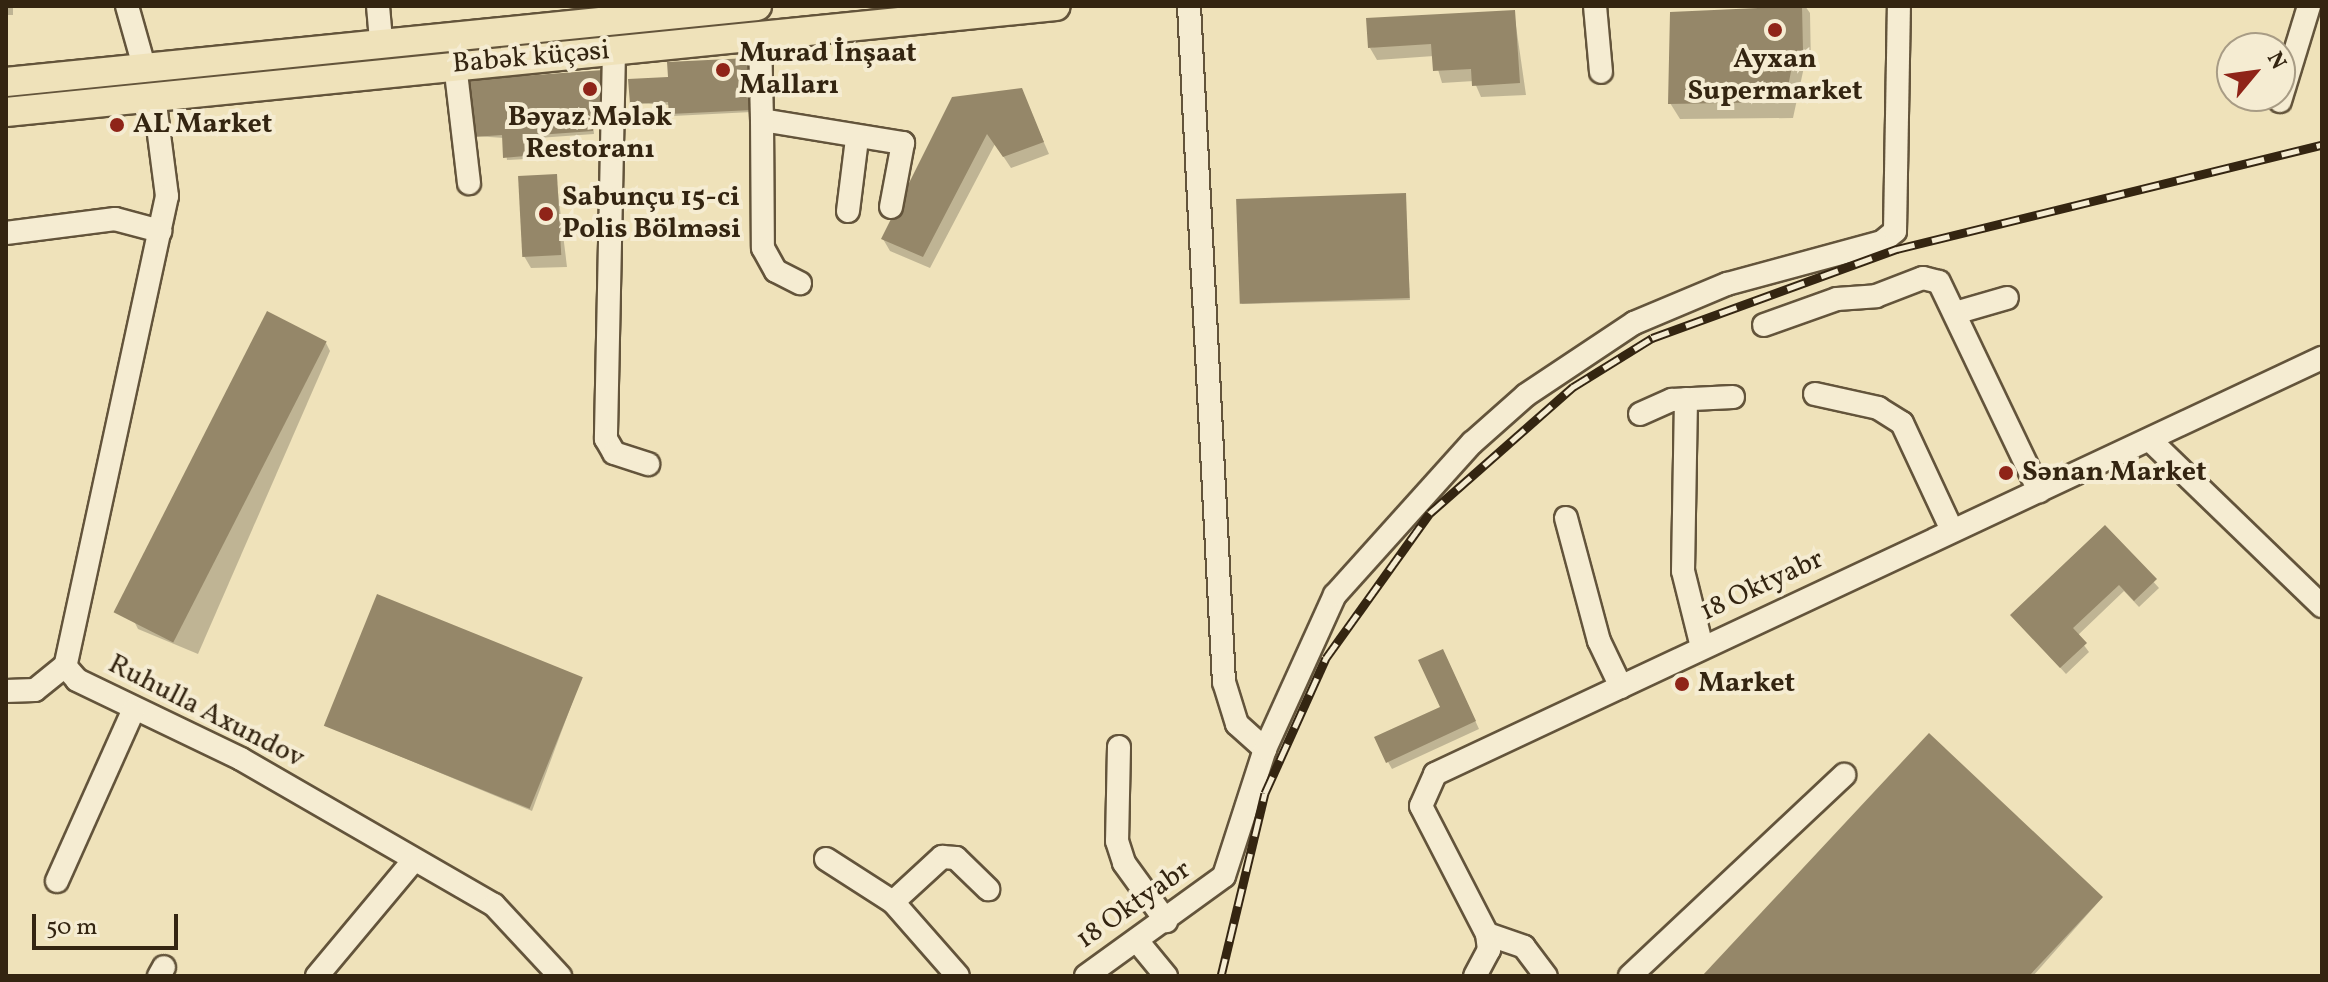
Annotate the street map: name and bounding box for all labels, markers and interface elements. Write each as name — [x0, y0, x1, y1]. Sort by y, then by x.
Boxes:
marker: Ayxan Supermarket — [1766, 21, 1784, 39]
north arrow — [2216, 32, 2296, 112]
street label: Babək küçəsi — [451, 34, 611, 82]
place label: Murad İnşaat Malları — [739, 37, 917, 103]
place label: Ayxan Supermarket — [1687, 43, 1863, 109]
text: N — [2258, 47, 2293, 76]
marker: Murad İnşaat Malları — [714, 61, 732, 79]
marker: Bəyaz Mələk Restoranı — [581, 80, 599, 98]
place label: Bəyaz Mələk Restoranı — [508, 101, 672, 167]
place label: AL Market — [133, 108, 272, 142]
marker: AL Market — [108, 116, 126, 134]
place label: Sabunçu 15-ci Polis Bölməsi — [562, 181, 741, 247]
marker: Sabunçu 15-ci Polis Bölməsi — [537, 205, 555, 223]
place label: Sənan Market — [2022, 456, 2207, 490]
marker: Sənan Market — [1997, 464, 2015, 482]
street label: 18 Oktyabr — [1695, 543, 1829, 629]
street label: Ruhulla Axundov — [102, 648, 310, 776]
place label: Market — [1698, 667, 1795, 701]
marker: Market — [1673, 675, 1691, 693]
street label: 18 Oktyabr — [1070, 853, 1198, 957]
scale bar — [36, 898, 182, 948]
text: 50 m — [46, 911, 98, 945]

